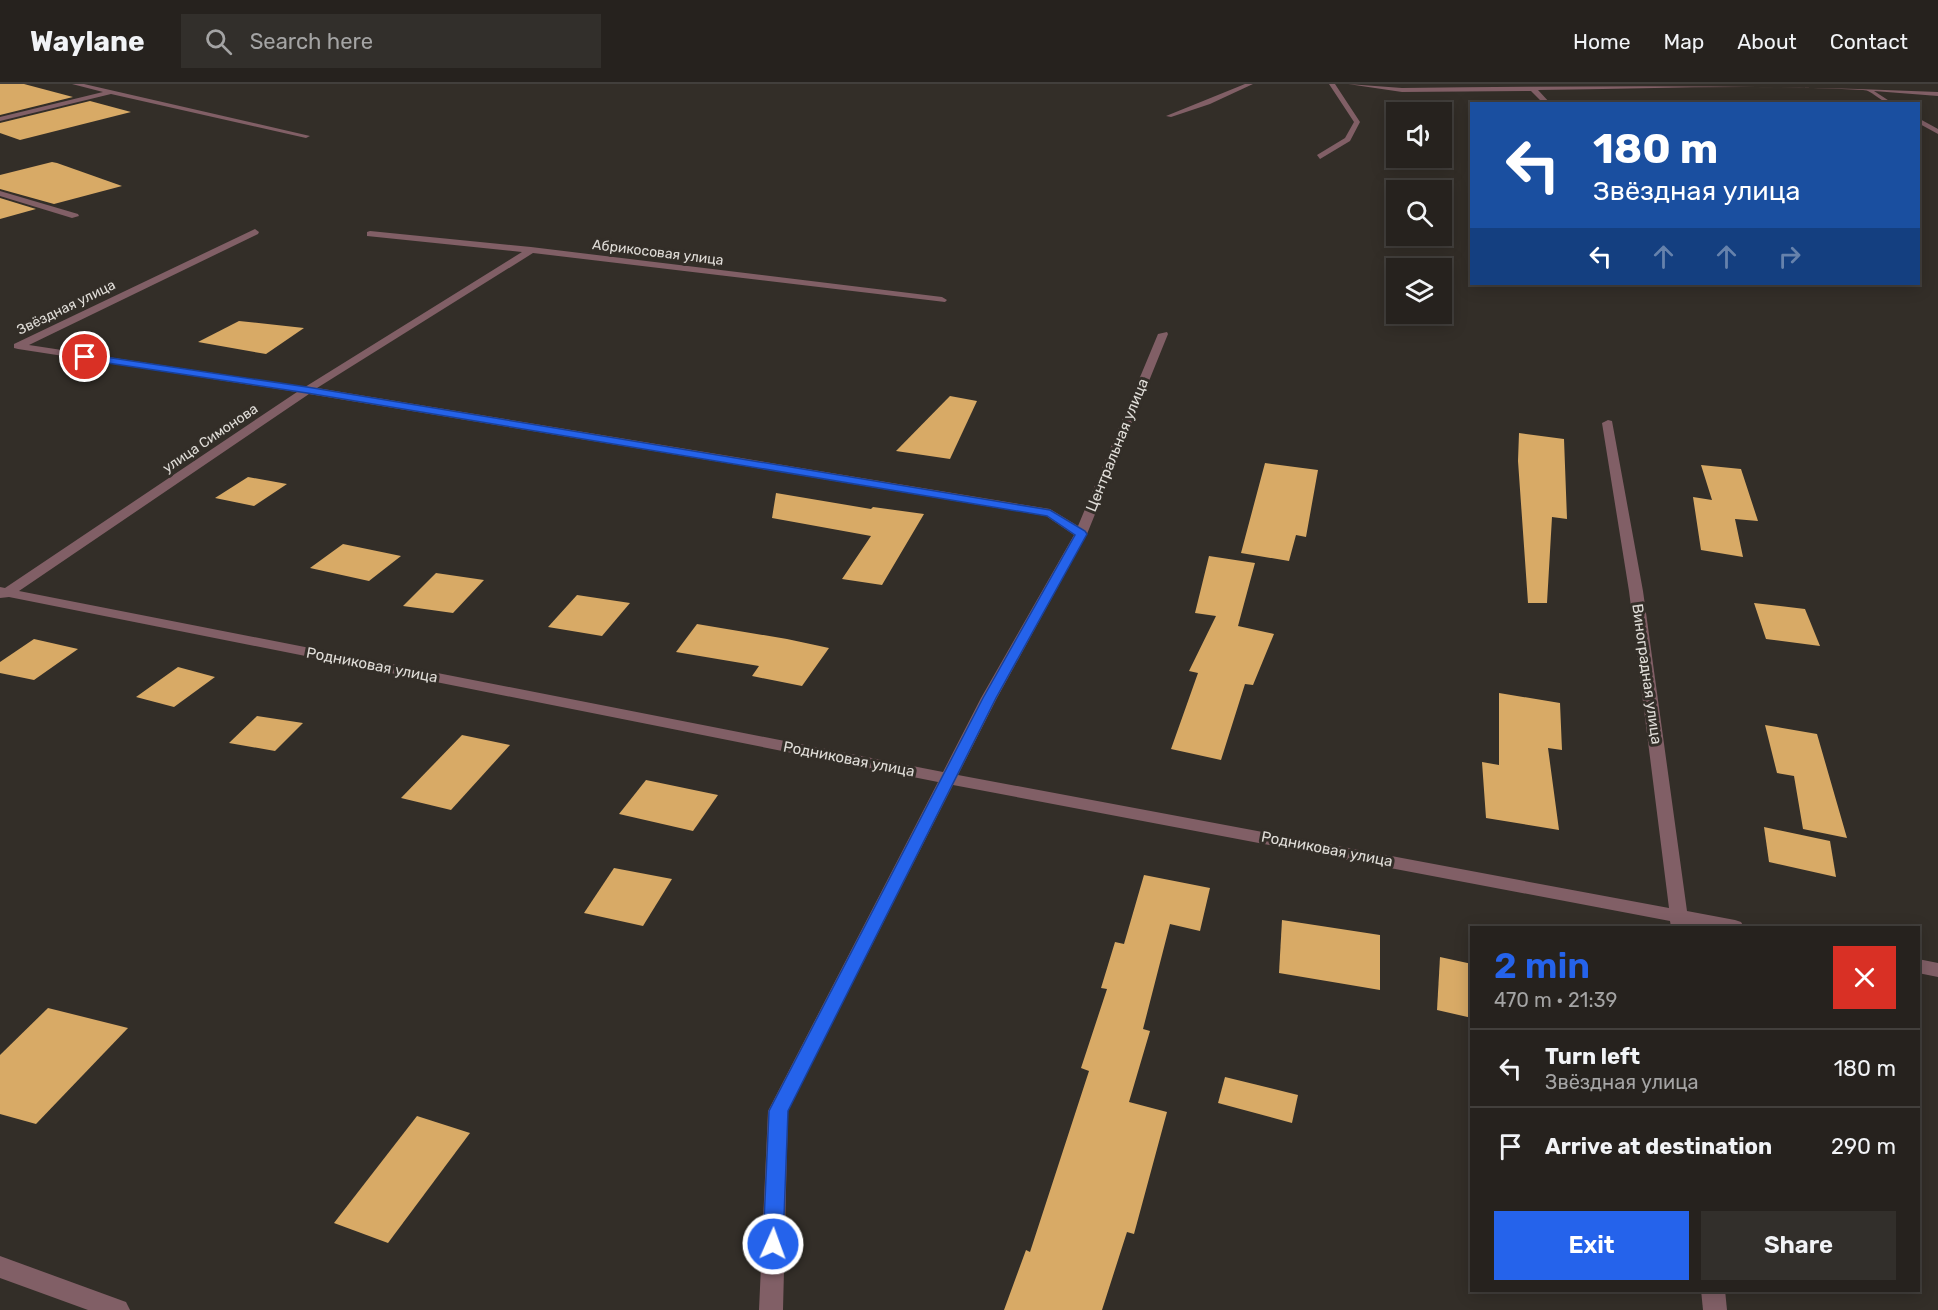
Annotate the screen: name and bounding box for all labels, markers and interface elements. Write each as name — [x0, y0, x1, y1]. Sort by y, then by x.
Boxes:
search box — [181, 14, 601, 68]
text: Waylane — [30, 25, 145, 58]
icon: search — [202, 25, 235, 58]
text: Search here — [250, 28, 373, 55]
text: Home — [1573, 29, 1630, 54]
text: Map — [1663, 29, 1704, 54]
text: About — [1737, 29, 1797, 54]
text: Contact — [1830, 29, 1908, 54]
map controls — [1386, 102, 1452, 324]
button: sound — [1386, 102, 1452, 168]
text: 180 m — [1593, 124, 1718, 174]
icon: left — [1494, 126, 1572, 204]
text: Звёздная улица — [1593, 175, 1800, 207]
button: search — [1386, 180, 1452, 246]
street label: Абрикосовая улица — [591, 236, 725, 269]
icon: left — [1584, 240, 1617, 273]
icon: ahead — [1647, 240, 1680, 273]
icon: ahead — [1710, 240, 1743, 273]
icon: right — [1773, 240, 1806, 273]
button: layers — [1386, 258, 1452, 324]
street label: Звёздная улица — [14, 276, 118, 339]
pin — [59, 331, 110, 382]
icon: arrive — [68, 340, 101, 373]
street label: Центральная улица — [1082, 376, 1152, 514]
street label: улица Симонова — [159, 400, 261, 477]
street label: Виноградная улица — [1628, 602, 1666, 746]
street label: Родниковая улица — [305, 643, 439, 687]
street label: Родниковая улица — [782, 737, 916, 781]
street label: Родниковая улица — [1260, 827, 1394, 871]
text: 2 min — [1494, 944, 1590, 987]
button: close — [1833, 946, 1896, 1009]
text: 470 m · 21:39 — [1494, 988, 1617, 1012]
text: Turn left — [1545, 1043, 1640, 1070]
icon: left — [1494, 1052, 1527, 1085]
text: 180 m — [1834, 1055, 1896, 1082]
text: Звёздная улица — [1545, 1070, 1699, 1094]
icon: arrive — [1494, 1130, 1527, 1163]
text: Arrive at destination — [1545, 1133, 1772, 1160]
text: 290 m — [1831, 1133, 1896, 1160]
button: Exit — [1494, 1211, 1689, 1280]
button: Share — [1701, 1211, 1896, 1280]
position arrow — [741, 1212, 805, 1276]

